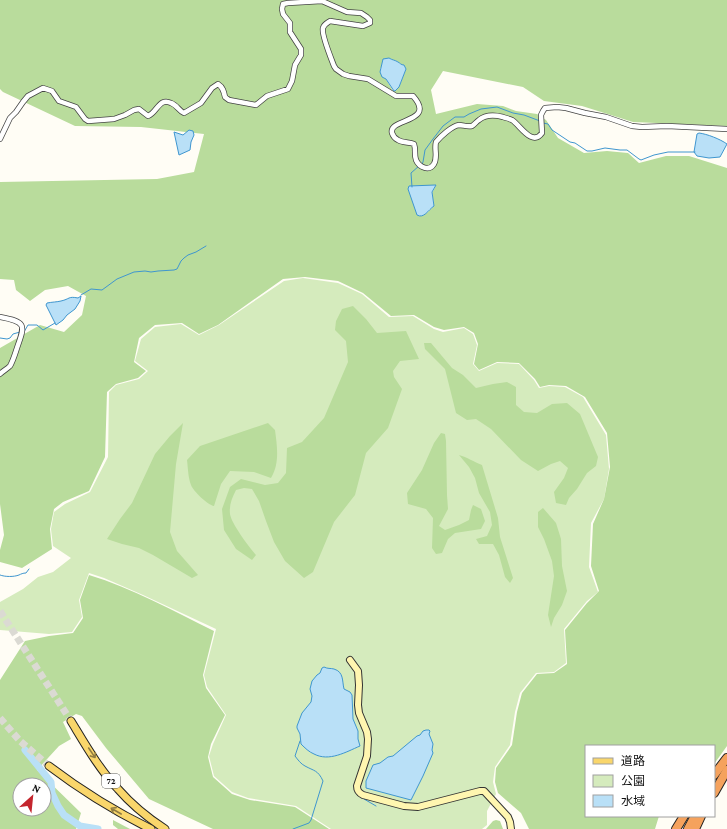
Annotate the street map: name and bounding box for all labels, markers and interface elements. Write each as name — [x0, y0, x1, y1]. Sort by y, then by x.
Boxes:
legend — [585, 745, 715, 817]
one-way arrow — [88, 748, 96, 759]
text: 道路 — [621, 754, 645, 768]
road number: 72 — [102, 774, 120, 788]
text: 公園 — [621, 774, 645, 788]
north arrow — [12, 777, 52, 817]
text: N — [30, 781, 43, 795]
text: 水域 — [621, 794, 645, 808]
one-way arrow — [110, 807, 122, 815]

